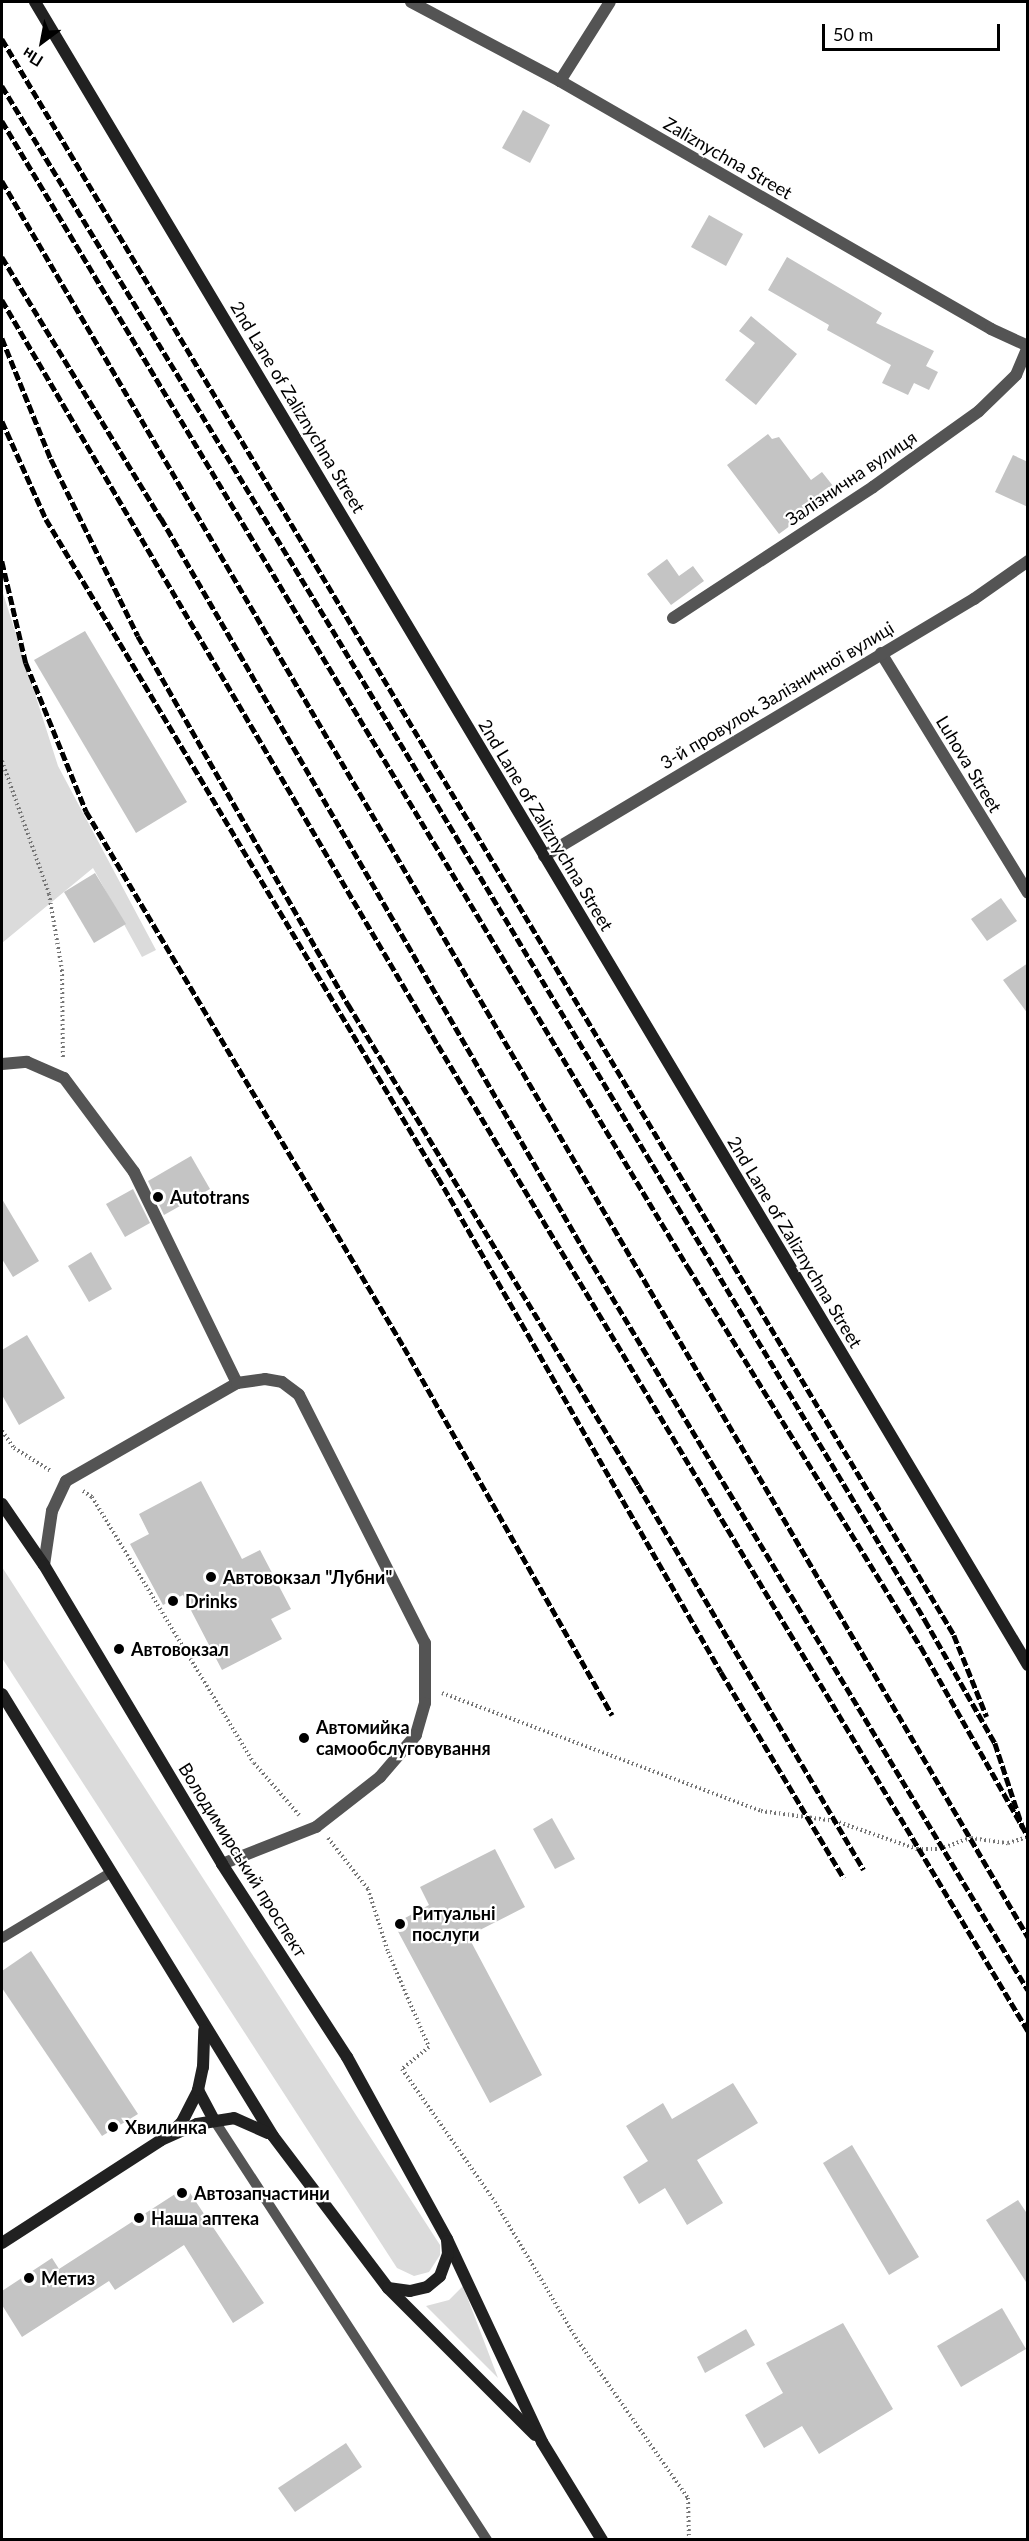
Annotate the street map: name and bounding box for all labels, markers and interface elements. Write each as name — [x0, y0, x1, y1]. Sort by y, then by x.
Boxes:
north arrow — [12, 12, 72, 72]
scale bar — [825, 12, 1004, 50]
text: 50 m — [833, 23, 873, 45]
text: Пн — [18, 44, 46, 71]
street label: Zaliznychna Street — [660, 112, 796, 204]
street label: 2nd Lane of Zaliznychna Street — [226, 297, 370, 517]
street label: Залізнична вулиця — [781, 426, 921, 530]
street label: 3-й провулок Залізничної вулиці — [656, 617, 898, 773]
street label: Luhova Street — [932, 712, 1006, 816]
street label: 2nd Lane of Zaliznychna Street — [474, 715, 618, 935]
street label: 2nd Lane of Zaliznychna Street — [723, 1132, 867, 1352]
place label: Autotrans — [170, 1186, 250, 1208]
marker: Autotrans — [151, 1190, 165, 1204]
place label: Автовокзал "Лубни" — [223, 1566, 392, 1588]
marker: Автовокзал "Лубни" — [204, 1570, 218, 1584]
place label: Drinks — [185, 1590, 237, 1612]
marker: Drinks — [166, 1594, 180, 1608]
place label: Автовокзал — [131, 1638, 229, 1660]
marker: Автовокзал — [112, 1642, 126, 1656]
place label: Автомийка самообслуговування — [316, 1717, 491, 1760]
marker: Автомийка самообслуговування — [297, 1731, 311, 1745]
street label: Володимирський проспект — [174, 1759, 312, 1961]
place label: Ритуальні послуги — [412, 1903, 495, 1946]
marker: Ритуальні послуги — [393, 1917, 407, 1931]
place label: Хвилинка — [125, 2116, 207, 2138]
marker: Хвилинка — [106, 2120, 120, 2134]
place label: Автозапчастини — [194, 2182, 330, 2204]
marker: Автозапчастини — [175, 2186, 189, 2200]
place label: Наша аптека — [151, 2207, 259, 2229]
marker: Наша аптека — [132, 2211, 146, 2225]
place label: Метиз — [41, 2267, 95, 2289]
marker: Метиз — [22, 2271, 36, 2285]

